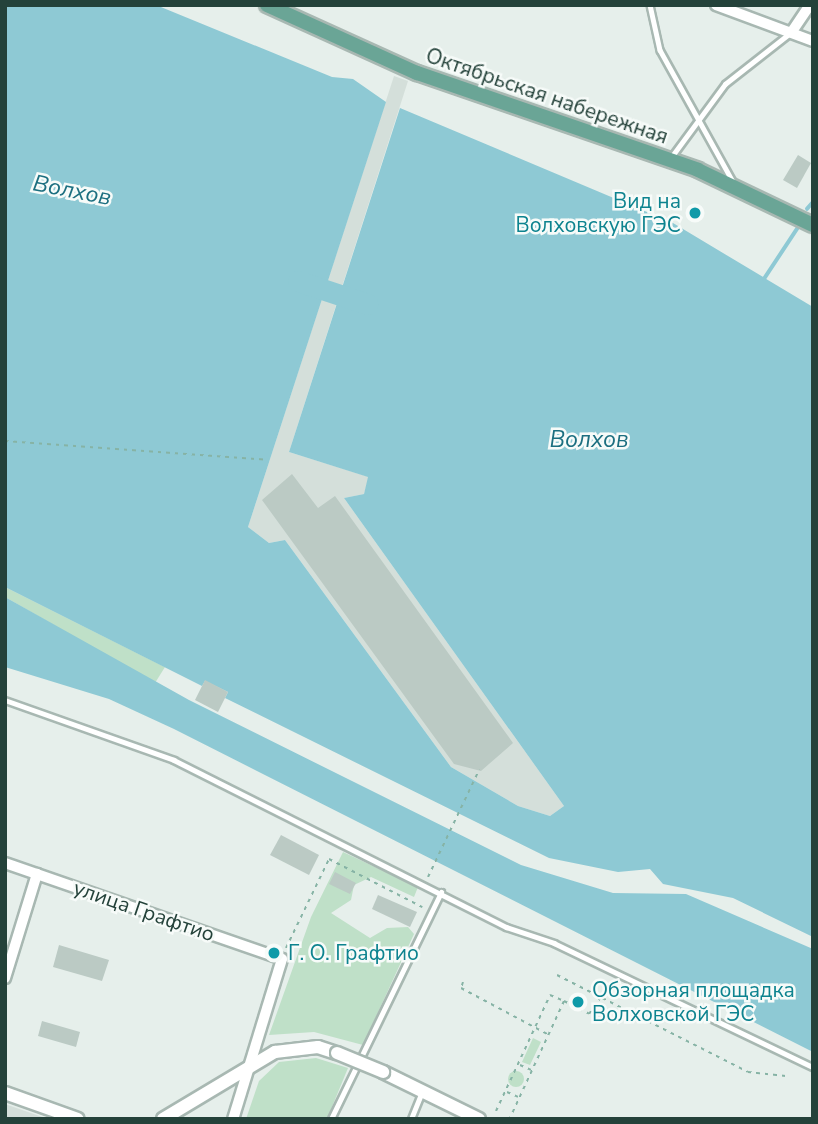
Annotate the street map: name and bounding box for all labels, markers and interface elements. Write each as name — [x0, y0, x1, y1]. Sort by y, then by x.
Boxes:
street label: Октябрьская набережная — [423, 43, 671, 149]
water label: Волхов — [30, 170, 114, 212]
place label: Вид на Волховскую ГЭС — [515, 188, 681, 238]
marker: Вид на Волховскую ГЭС — [687, 205, 703, 221]
water label: Волхов — [549, 426, 629, 454]
street label: улица Графтио — [70, 875, 218, 947]
place label: Г. О. Графтио — [288, 940, 419, 966]
marker: Г. О. Графтио — [266, 945, 282, 961]
place label: Обзорная площадка Волховской ГЭС — [592, 977, 795, 1027]
marker: Обзорная площадка Волховской ГЭС — [570, 994, 586, 1010]

